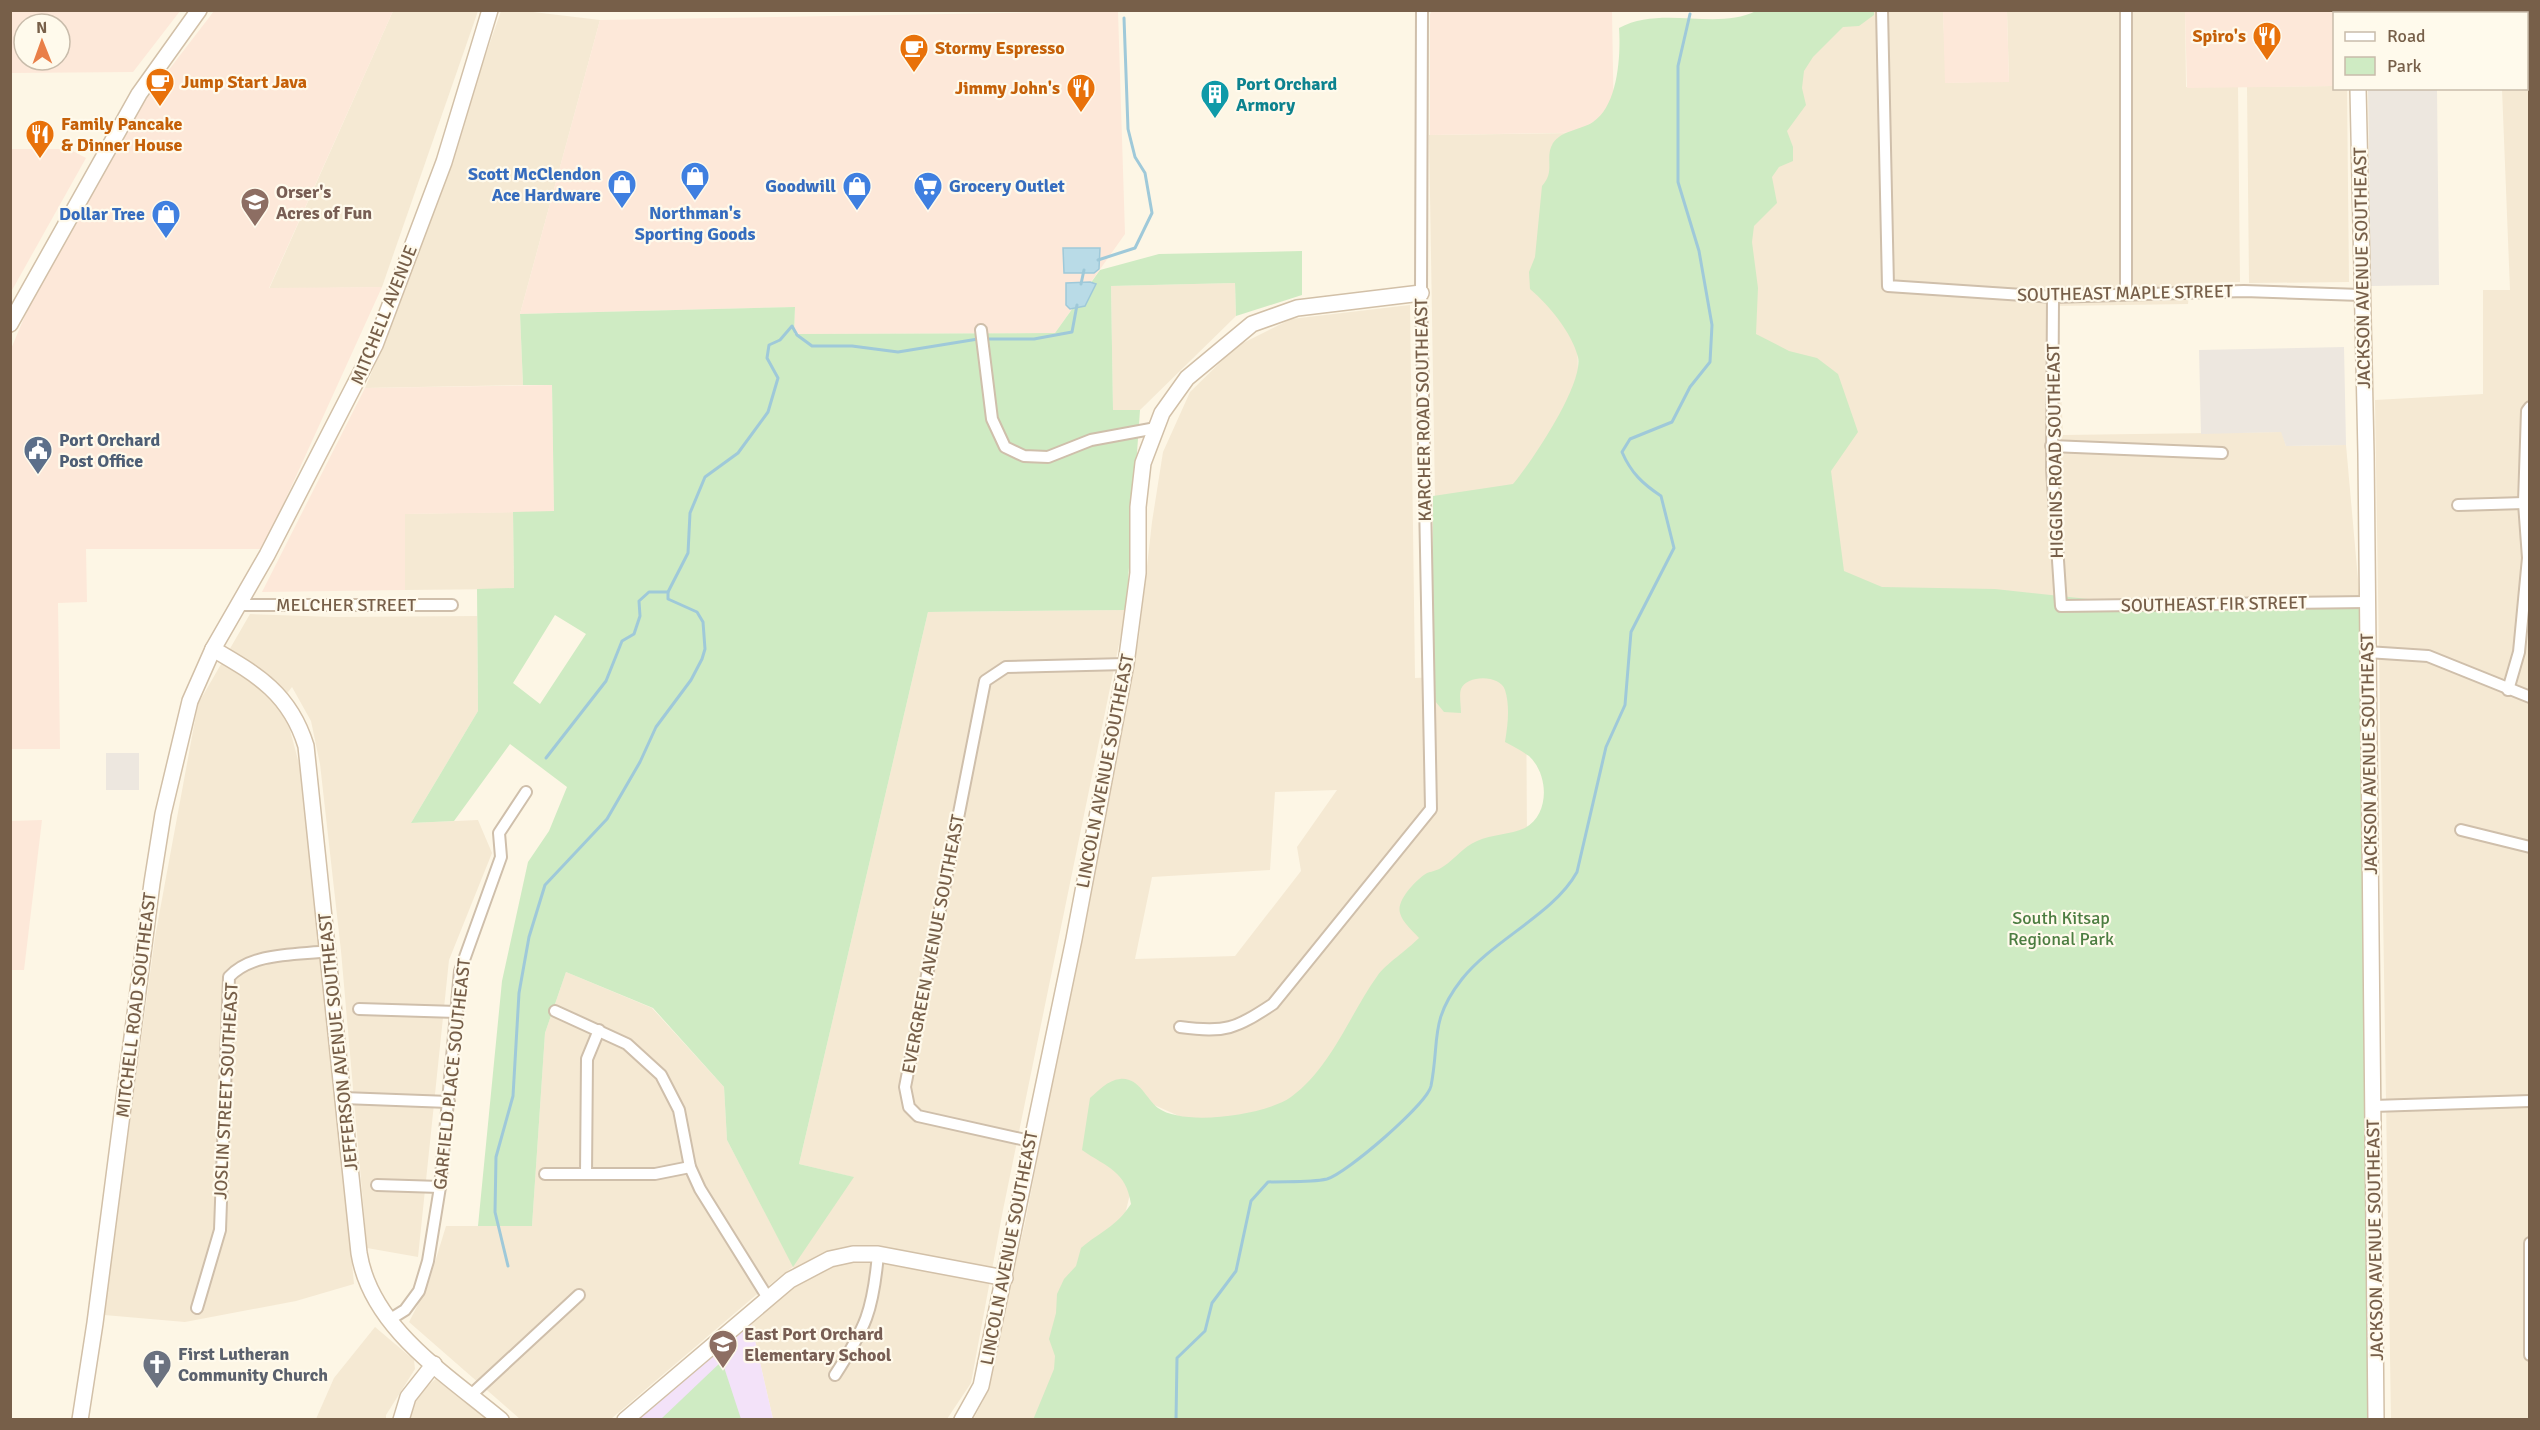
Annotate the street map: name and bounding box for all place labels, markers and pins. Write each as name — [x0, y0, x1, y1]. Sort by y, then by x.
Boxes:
restaurant icon: Spiro's — [2251, 20, 2283, 62]
place label: Spiro's — [2193, 25, 2246, 47]
cafe icon: Stormy Espresso — [898, 32, 930, 74]
place label: Stormy Espresso — [935, 37, 1065, 59]
cafe icon: Jump Start Java — [144, 66, 176, 108]
place label: Jump Start Java — [181, 71, 307, 93]
restaurant icon: Jimmy John's — [1065, 72, 1097, 114]
place label: Port Orchard Armory — [1236, 73, 1337, 116]
place label: Jimmy John's — [955, 77, 1060, 99]
building icon: Port Orchard Armory — [1199, 78, 1231, 120]
place label: Family Pancake & Dinner House — [61, 113, 183, 156]
restaurant icon: Family Pancake & Dinner House — [24, 118, 56, 160]
shop icon: Northman's Sporting Goods — [679, 160, 711, 202]
place label: Scott McClendon Ace Hardware — [468, 163, 601, 206]
shop icon: Scott McClendon Ace Hardware — [606, 168, 638, 210]
shop icon: Goodwill — [841, 170, 873, 212]
supermarket icon: Grocery Outlet — [912, 170, 944, 212]
place label: Goodwill — [765, 175, 836, 197]
place label: Grocery Outlet — [949, 175, 1065, 197]
place label: Orser's Acres of Fun — [276, 181, 372, 224]
school or university icon: Orser's Acres of Fun — [239, 186, 271, 228]
shop icon: Dollar Tree — [150, 198, 182, 240]
place label: Northman's Sporting Goods — [635, 202, 755, 245]
place label: Dollar Tree — [59, 203, 145, 225]
place label: Port Orchard Post Office — [59, 429, 160, 472]
public building icon: Port Orchard Post Office — [22, 434, 54, 476]
place label: East Port Orchard Elementary School — [744, 1323, 892, 1366]
school or university icon: East Port Orchard Elementary School — [707, 1328, 739, 1370]
place label: First Lutheran Community Church — [178, 1343, 328, 1386]
church icon: First Lutheran Community Church — [141, 1348, 173, 1390]

